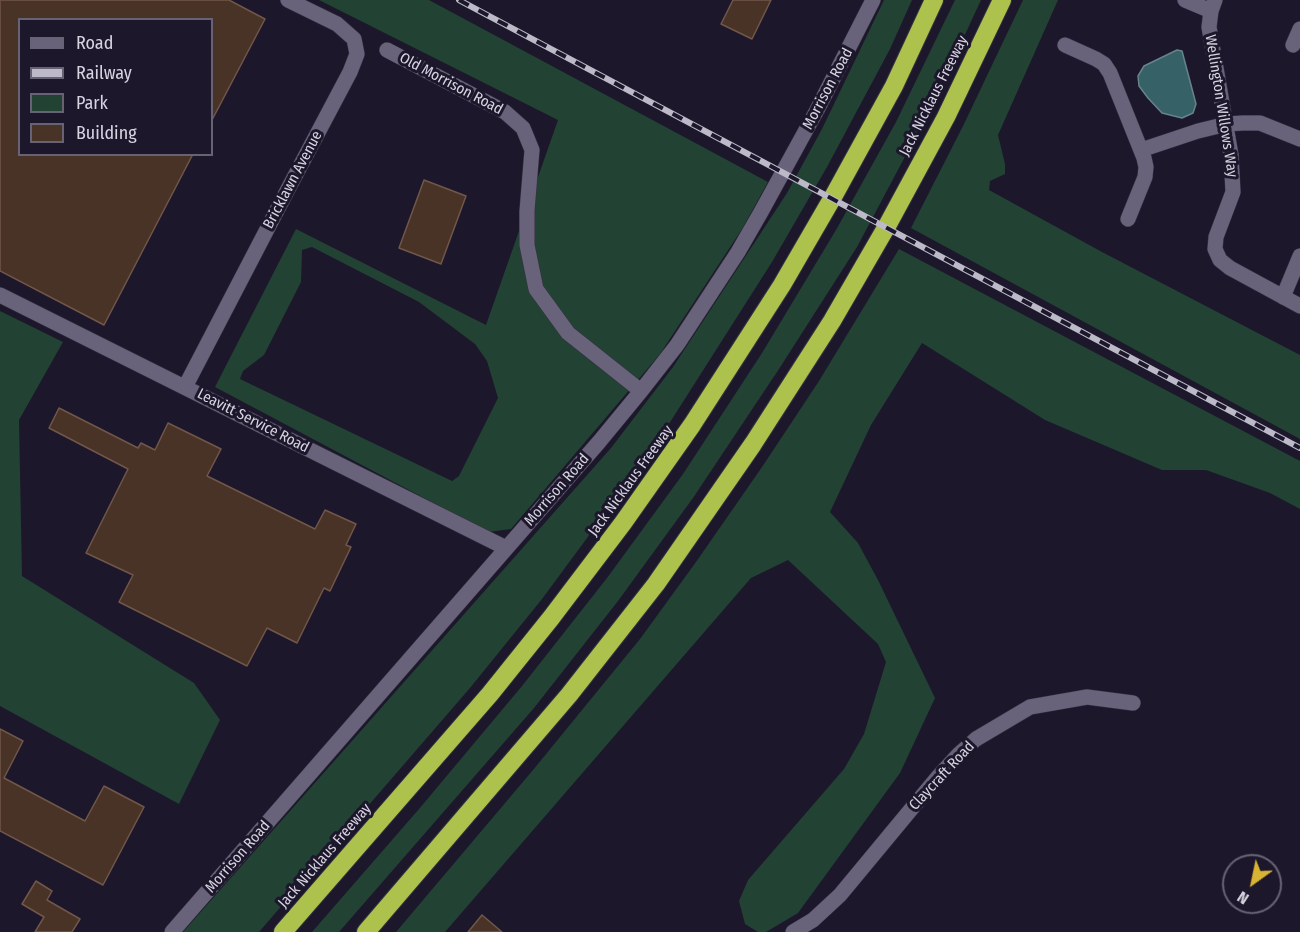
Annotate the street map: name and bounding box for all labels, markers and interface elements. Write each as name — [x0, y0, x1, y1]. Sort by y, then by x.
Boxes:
legend — [18, 18, 213, 156]
text: Road — [76, 32, 113, 54]
street label: Jack Nicklaus Freeway — [896, 33, 972, 159]
street label: Wellington Willows Way — [1201, 33, 1241, 179]
street label: Morrison Road — [799, 45, 857, 133]
street label: Old Morrison Road — [396, 49, 506, 119]
text: Railway — [76, 62, 132, 84]
text: Park — [76, 92, 108, 114]
text: Building — [76, 122, 137, 144]
street label: Bricklawn Avenue — [260, 128, 326, 232]
street label: Leavitt Service Road — [194, 385, 312, 457]
street label: Jack Nicklaus Freeway — [585, 422, 677, 540]
street label: Morrison Road — [521, 450, 593, 530]
street label: Claycraft Road — [905, 738, 979, 814]
street label: Jack Nicklaus Freeway — [275, 800, 375, 912]
street label: Morrison Road — [202, 817, 274, 897]
north arrow — [1222, 854, 1282, 914]
text: N — [1234, 887, 1252, 908]

